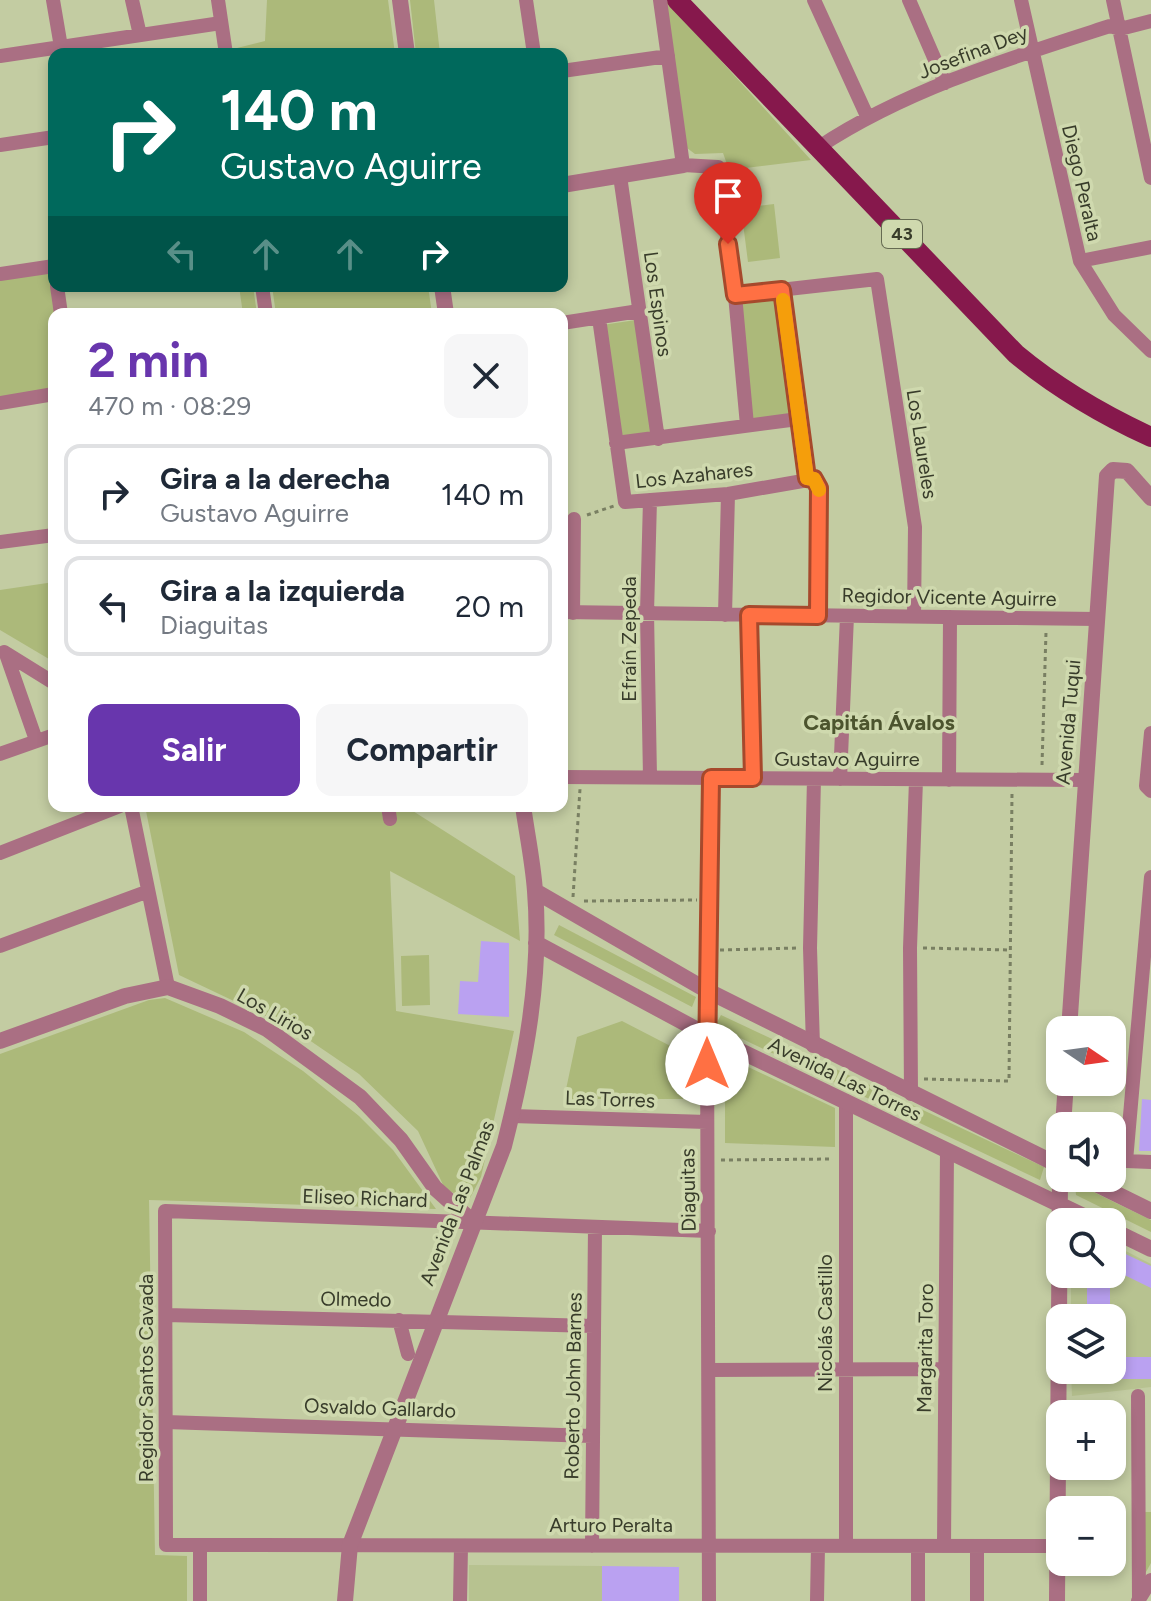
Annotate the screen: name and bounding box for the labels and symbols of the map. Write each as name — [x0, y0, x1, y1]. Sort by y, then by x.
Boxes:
street label: Josefina Dey — [915, 20, 1032, 84]
street label: Diego Peralta — [1057, 122, 1107, 244]
pin — [694, 162, 762, 244]
road number: 43 — [882, 220, 922, 248]
street label: Los Espinos — [639, 250, 677, 358]
street label: Los Laureles — [902, 388, 942, 500]
street label: Los Azahares — [634, 457, 754, 493]
street label: Efraín Zepeda — [617, 576, 641, 702]
street label: Regidor Vicente Aguirre — [841, 583, 1057, 611]
street label: Avenida Tuqui — [1051, 658, 1085, 786]
district label: Capitán Ávalos — [803, 709, 955, 736]
street label: Gustavo Aguirre — [774, 747, 920, 771]
street label: Los Lirios — [233, 983, 317, 1045]
north arrow — [1046, 1016, 1126, 1096]
position arrow — [665, 1022, 749, 1106]
street label: Avenida Las Torres — [765, 1032, 925, 1126]
street label: Las Torres — [565, 1085, 655, 1113]
street label: Avenida Las Palmas — [415, 1117, 499, 1289]
street label: Diaguitas — [675, 1148, 701, 1232]
street label: Eliseo Richard — [302, 1184, 428, 1212]
street label: Nicolás Castillo — [813, 1254, 837, 1392]
street label: Regidor Santos Cavada — [134, 1274, 158, 1482]
street label: Margarita Toro — [912, 1283, 938, 1413]
street label: Olmedo — [320, 1286, 392, 1312]
street label: Roberto John Barnes — [559, 1292, 587, 1480]
street label: Osvaldo Gallardo — [303, 1393, 457, 1423]
street label: Arturo Peralta — [549, 1513, 673, 1537]

